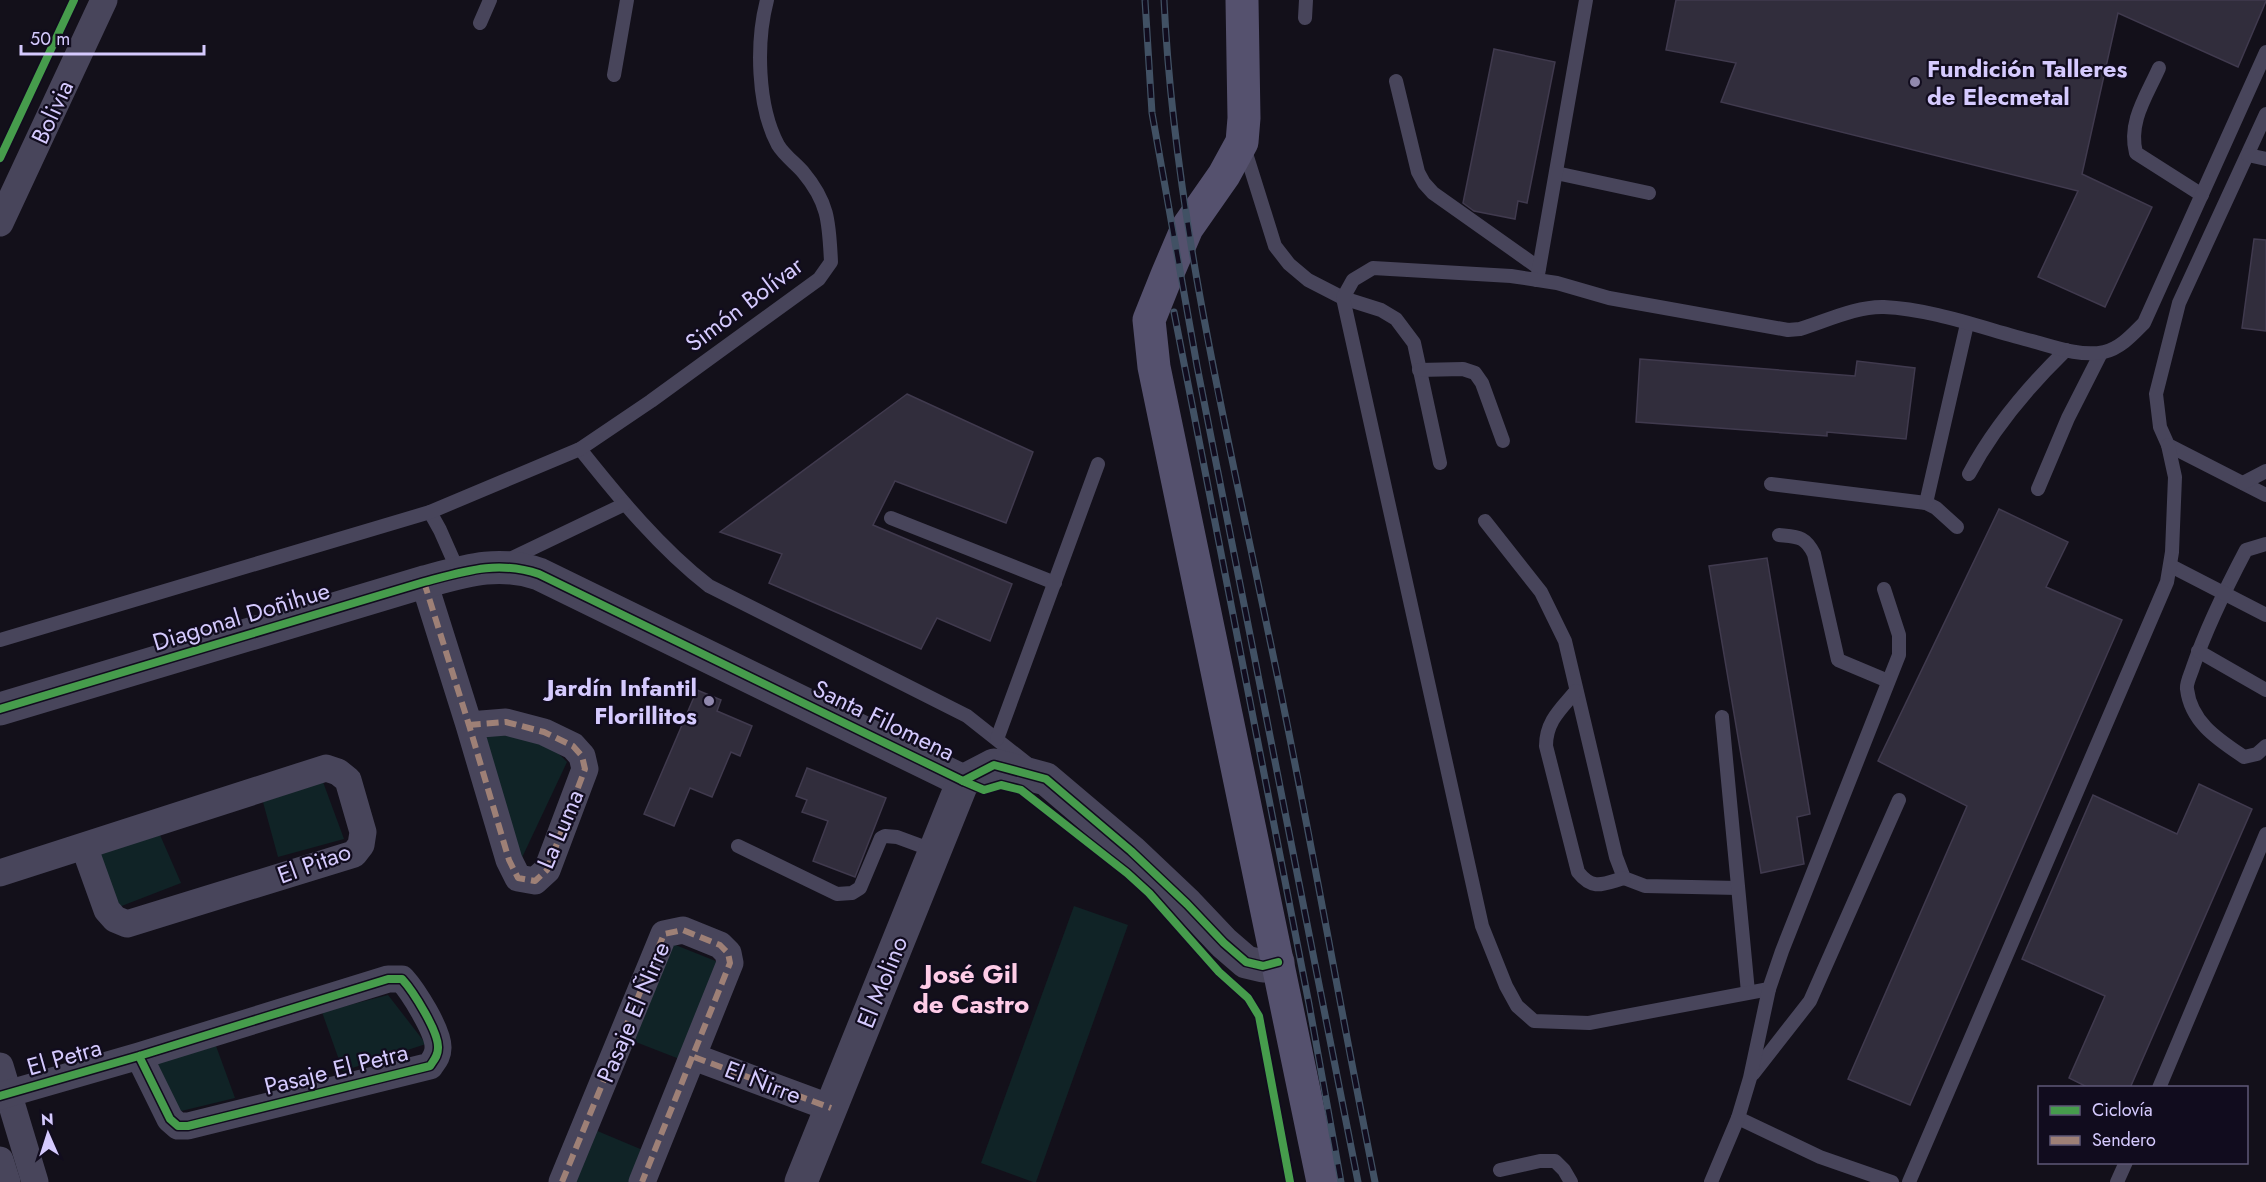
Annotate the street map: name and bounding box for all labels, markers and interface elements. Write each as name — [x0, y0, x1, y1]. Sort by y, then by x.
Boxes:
scale bar — [21, 18, 204, 56]
text: 50 m — [30, 26, 70, 52]
place label: Fundición Talleres de Elecmetal — [1927, 51, 2127, 114]
street label: Bolivia — [22, 74, 82, 150]
marker: Fundición Talleres de Elecmetal — [1908, 75, 1922, 89]
street label: Simón Bolívar — [678, 248, 811, 360]
street label: Diagonal Doñihue — [148, 572, 334, 660]
place label: Jardín Infantil Florillitos — [543, 670, 697, 733]
street label: Santa Filomena — [807, 671, 961, 769]
marker: Jardín Infantil Florillitos — [702, 694, 716, 708]
street label: La Luma — [528, 784, 592, 874]
street label: El Pitao — [272, 834, 356, 892]
street label: El Molino — [848, 931, 916, 1033]
street label: Pasaje El Ñirre — [588, 936, 678, 1088]
district label: José Gil de Castro — [913, 955, 1029, 1023]
street label: El Petra — [23, 1030, 105, 1084]
street label: Pasaje El Petra — [260, 1034, 412, 1104]
street label: El Ñirre — [720, 1051, 806, 1113]
legend — [2038, 1086, 2248, 1164]
text: Ciclovía — [2092, 1097, 2153, 1123]
north arrow — [18, 1104, 78, 1164]
text: N — [40, 1108, 54, 1131]
text: Sendero — [2092, 1127, 2156, 1153]

